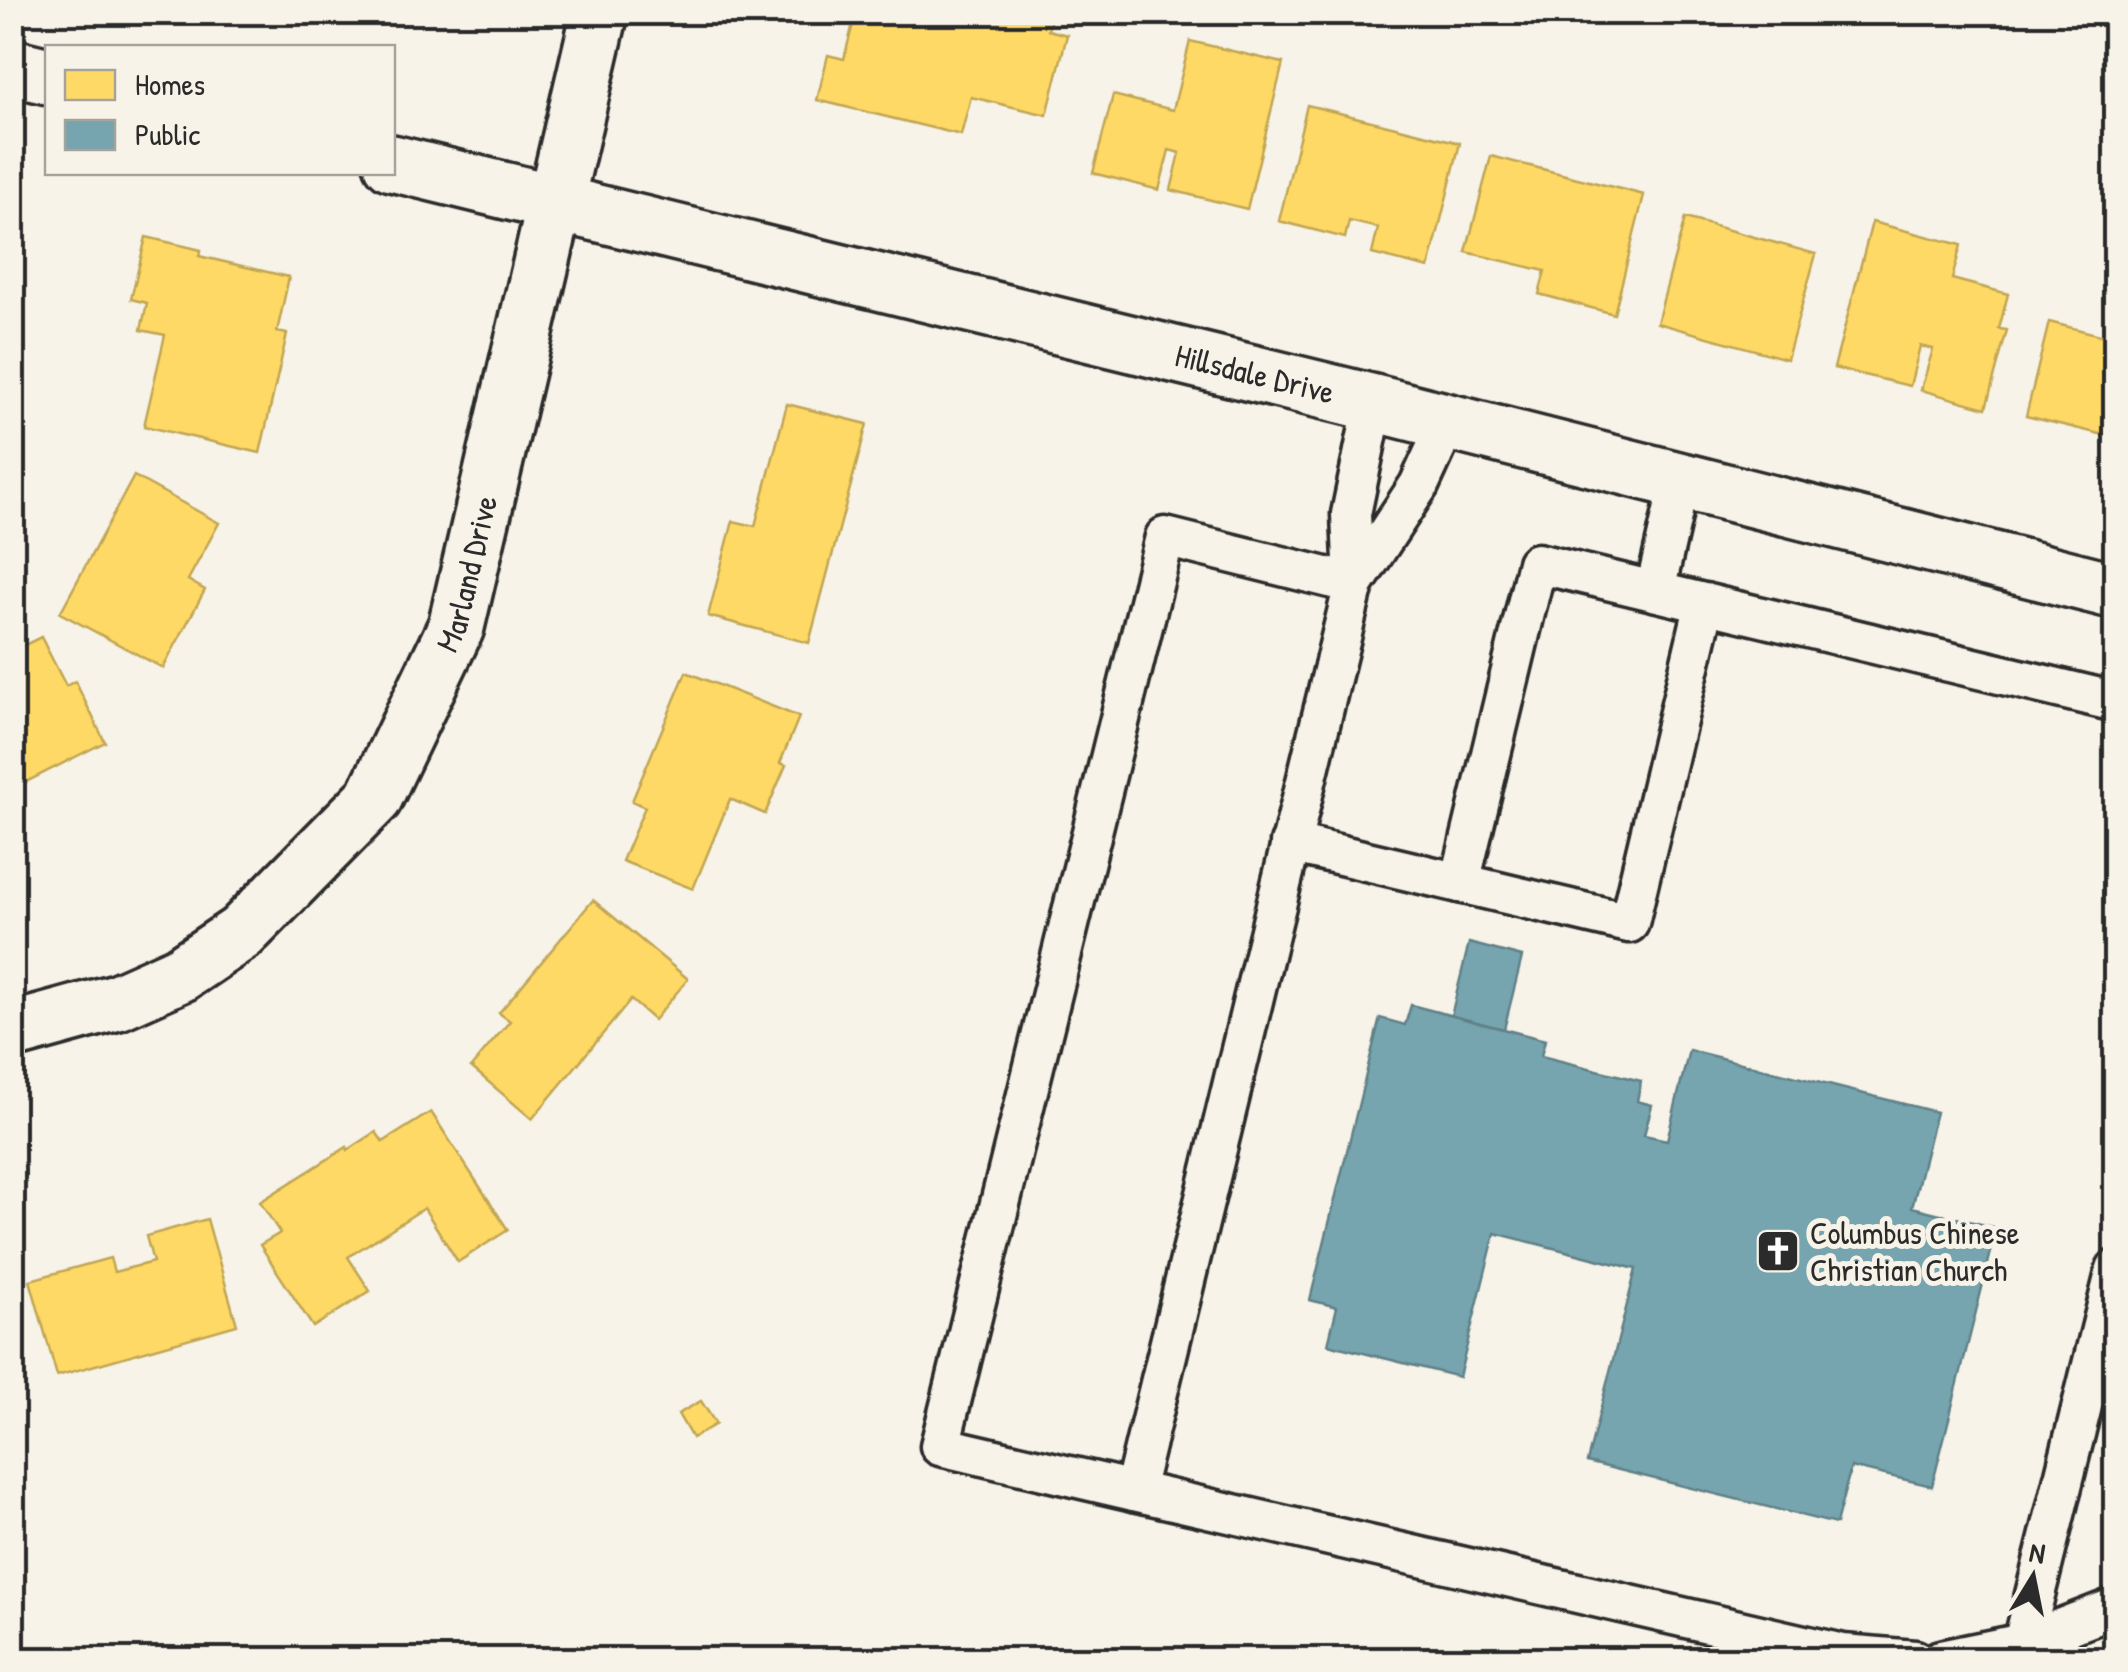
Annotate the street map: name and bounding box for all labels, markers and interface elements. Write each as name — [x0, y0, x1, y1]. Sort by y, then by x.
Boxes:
legend — [45, 45, 395, 175]
text: Homes — [135, 64, 205, 104]
text: Public — [135, 114, 200, 154]
street label: Hillsdale Drive — [1171, 333, 1339, 414]
street label: Marland Drive — [425, 491, 507, 659]
place label: Columbus Chinese Christian Church — [1810, 1211, 2020, 1291]
church icon: Columbus Chinese Christian Church — [1755, 1228, 1801, 1274]
north arrow — [1983, 1527, 2083, 1627]
text: N — [2027, 1532, 2048, 1572]

